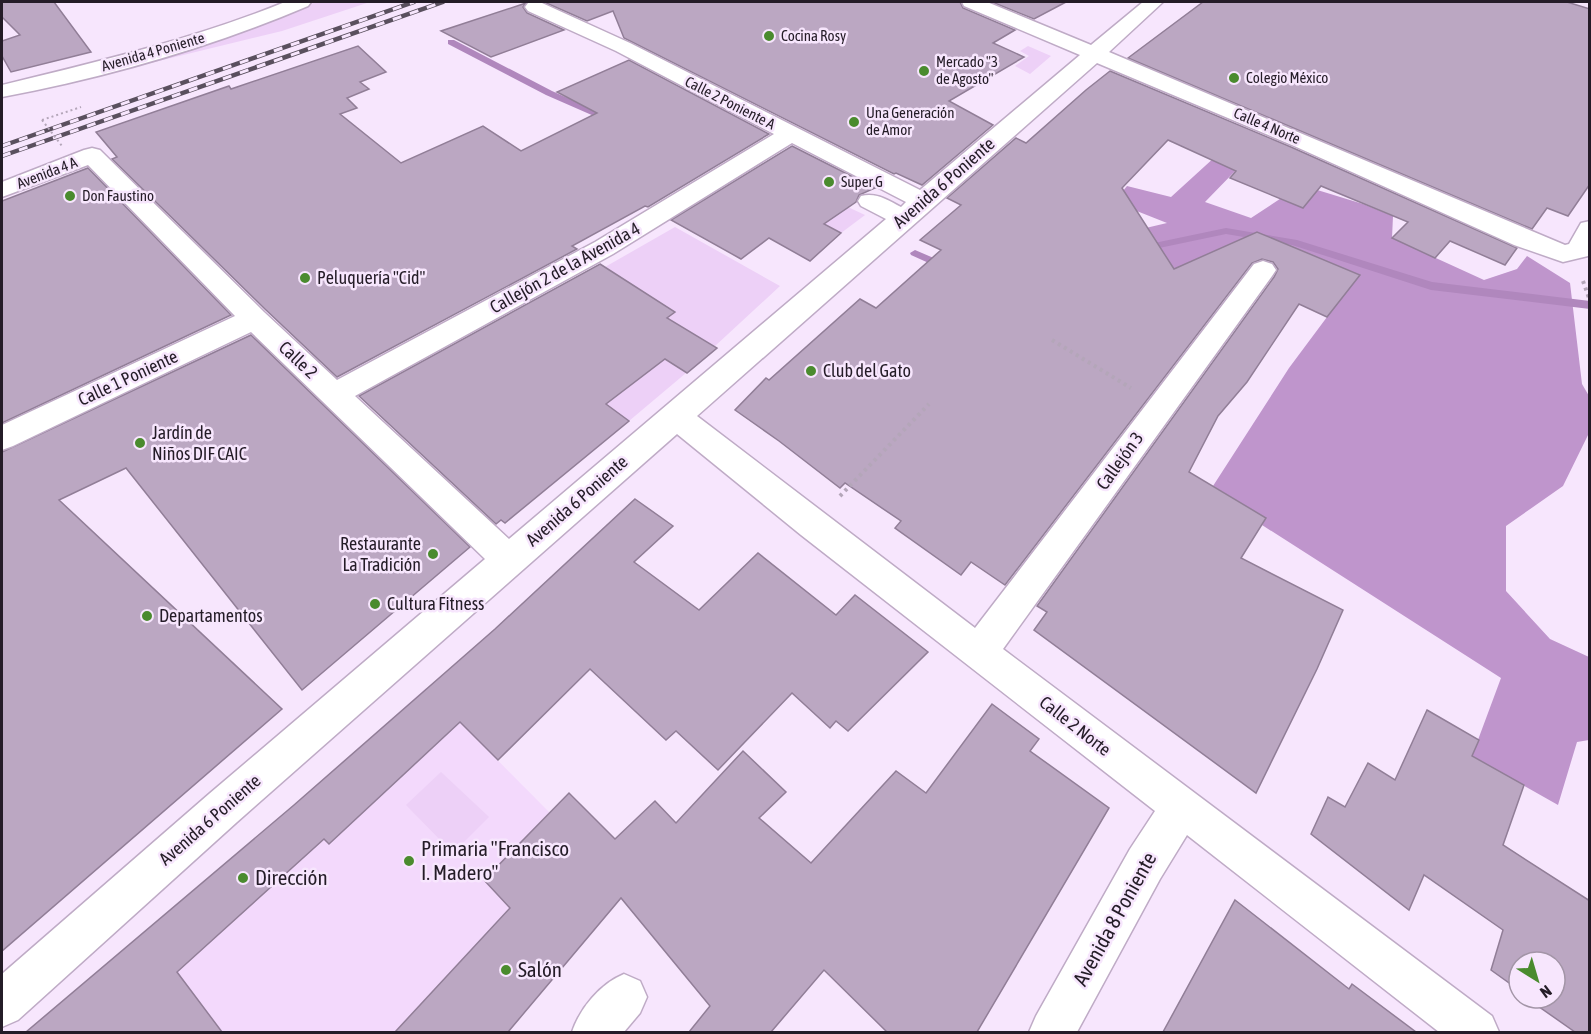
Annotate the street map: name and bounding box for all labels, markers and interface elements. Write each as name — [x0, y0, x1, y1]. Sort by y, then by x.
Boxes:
place label: Cocina Rosy — [781, 27, 846, 44]
street label: Avenida 4 Poniente — [99, 29, 206, 74]
marker: Cocina Rosy — [762, 29, 776, 43]
place label: Mercado "3 de Agosto" — [936, 53, 998, 87]
marker: Mercado "3 de Agosto" — [917, 64, 931, 78]
place label: Colegio México — [1246, 69, 1328, 86]
marker: Colegio México — [1227, 71, 1241, 85]
street label: Calle 2 Poniente A — [682, 73, 779, 133]
place label: Una Generación de Amor — [866, 104, 954, 138]
street label: Calle 4 Norte — [1231, 104, 1303, 147]
marker: Una Generación de Amor — [847, 115, 861, 129]
street label: Avenida 6 Poniente — [889, 133, 999, 232]
street label: Avenida 4 A — [14, 153, 80, 192]
place label: Super G — [841, 173, 883, 190]
marker: Super G — [822, 175, 836, 189]
place label: Don Faustino — [82, 187, 154, 204]
marker: Don Faustino — [63, 189, 77, 203]
street label: Callejón 2 de la Avenida 4 — [486, 218, 644, 318]
place label: Peluquería "Cid" — [317, 267, 426, 288]
marker: Peluquería "Cid" — [298, 271, 312, 285]
street label: Calle 2 — [275, 337, 322, 383]
street label: Calle 1 Poniente — [75, 345, 181, 410]
place label: Club del Gato — [823, 360, 911, 381]
marker: Club del Gato — [804, 364, 818, 378]
place label: Jardín de Niños DIF CAIC — [152, 422, 247, 464]
street label: Callejón 3 — [1092, 428, 1148, 494]
marker: Jardín de Niños DIF CAIC — [133, 436, 147, 450]
street label: Avenida 6 Poniente — [522, 451, 632, 550]
place label: Restaurante La Tradición — [340, 533, 421, 575]
marker: Restaurante La Tradición — [426, 547, 440, 561]
place label: Cultura Fitness — [387, 593, 484, 614]
marker: Cultura Fitness — [368, 597, 382, 611]
place label: Departamentos — [159, 605, 263, 626]
marker: Departamentos — [140, 609, 154, 623]
street label: Calle 2 Norte — [1035, 691, 1115, 760]
street label: Avenida 6 Poniente — [155, 770, 265, 869]
place label: Primaria "Francisco I. Madero" — [421, 836, 569, 884]
street label: Avenida 8 Poniente — [1068, 848, 1161, 989]
marker: Primaria "Francisco I. Madero" — [402, 854, 416, 868]
place label: Dirección — [255, 865, 328, 889]
marker: Dirección — [236, 871, 250, 885]
north arrow — [1507, 950, 1567, 1010]
place label: Salón — [518, 957, 562, 981]
marker: Salón — [499, 963, 513, 977]
text: N — [1537, 982, 1555, 1002]

